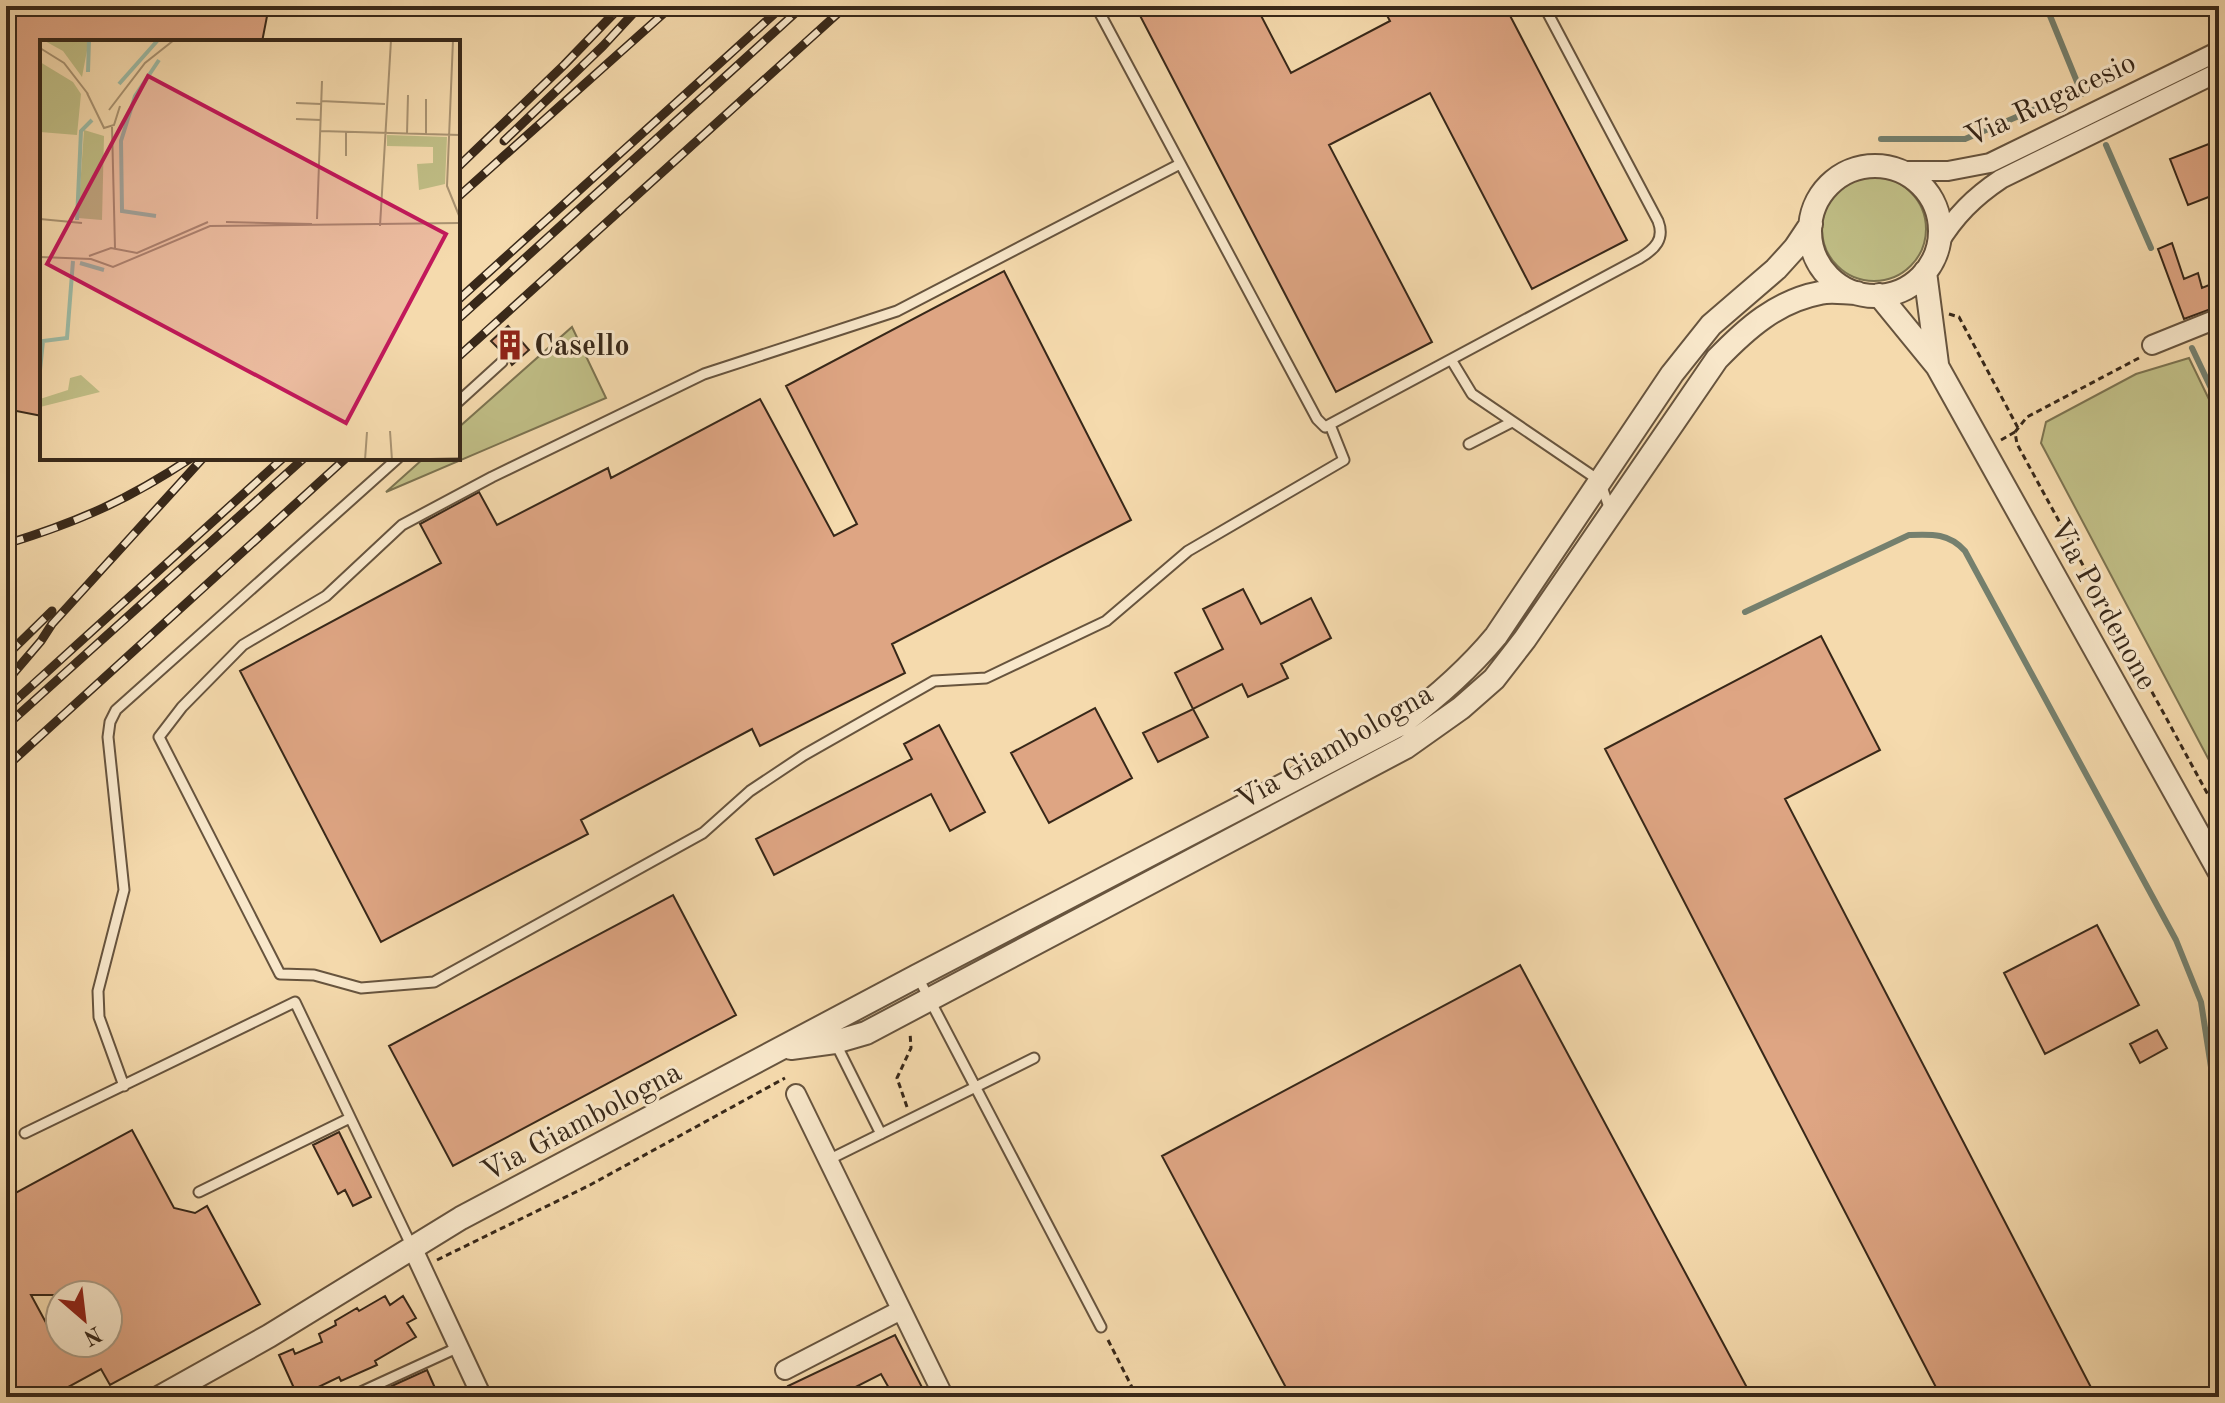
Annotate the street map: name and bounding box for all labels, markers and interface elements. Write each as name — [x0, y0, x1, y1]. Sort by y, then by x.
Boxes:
inset map — [40, 40, 460, 460]
street label: Via Rugacesio — [1961, 48, 2141, 153]
building icon: Casello — [493, 328, 527, 362]
place label: Casello — [534, 332, 630, 362]
street label: Via Pordenone — [2043, 515, 2161, 695]
street label: Via Giambologna — [1231, 679, 1439, 816]
street label: Via Giambologna — [477, 1057, 687, 1188]
north arrow — [44, 1279, 124, 1359]
text: N — [80, 1321, 105, 1349]

